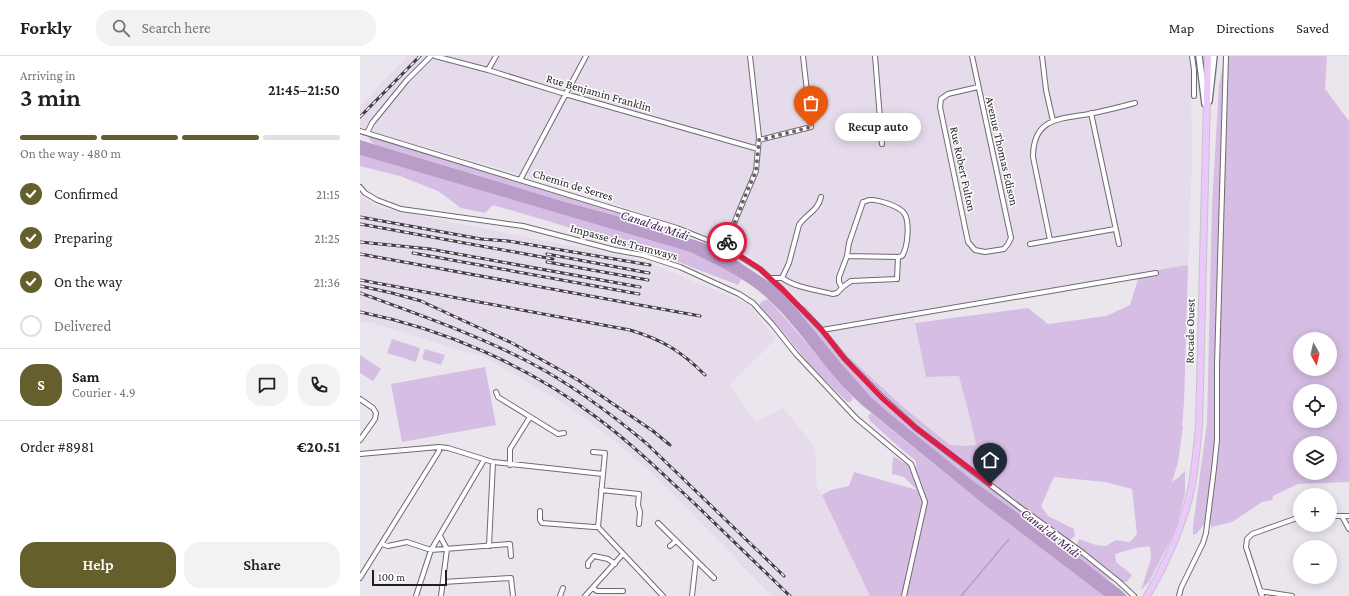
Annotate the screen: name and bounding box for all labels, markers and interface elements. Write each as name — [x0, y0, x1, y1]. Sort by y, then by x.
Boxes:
search box — [96, 10, 376, 46]
text: Forkly — [20, 17, 72, 38]
icon: search — [110, 17, 132, 39]
text: Search here — [142, 20, 211, 36]
text: Map — [1169, 20, 1194, 36]
text: Directions — [1216, 20, 1274, 36]
text: Saved — [1296, 20, 1329, 36]
text: Arriving in — [20, 68, 76, 83]
street label: Rue Benjamin Franklin — [545, 71, 654, 115]
text: 21:45–21:50 — [268, 82, 340, 98]
text: 3 min — [20, 83, 81, 112]
pin — [794, 86, 828, 127]
icon: bag — [800, 92, 822, 114]
street label: Avenue Thomas Edison — [983, 95, 1022, 208]
callout: Recup auto — [835, 113, 921, 141]
text: Recup auto — [848, 119, 908, 134]
street label: Rue Robert Fulton — [947, 125, 979, 213]
text: On the way · 480 m — [20, 146, 121, 161]
street label: Chemin de Serres — [531, 166, 615, 204]
icon: check — [20, 183, 42, 205]
text: Confirmed — [54, 186, 118, 202]
text: 21:15 — [316, 187, 340, 202]
water label: Canal du Midi — [619, 207, 692, 243]
street label: Impasse des Tramways — [569, 221, 680, 263]
courier — [707, 222, 747, 262]
icon: check — [20, 227, 42, 249]
text: Preparing — [54, 230, 113, 246]
text: 21:25 — [314, 231, 340, 246]
icon: bike — [716, 231, 738, 253]
icon: check — [20, 271, 42, 293]
text: On the way — [54, 274, 122, 290]
text: 21:36 — [314, 275, 340, 290]
street label: Rocade Ouest — [1182, 297, 1198, 364]
text: Delivered — [54, 318, 111, 334]
north arrow — [1293, 332, 1337, 376]
map controls — [1293, 332, 1337, 584]
button: chat — [246, 364, 288, 406]
button: phone — [298, 364, 340, 406]
text: Sam — [72, 369, 100, 385]
text: S — [37, 377, 45, 393]
button: locate — [1293, 384, 1337, 428]
text: Courier · 4.9 — [72, 385, 136, 400]
button: layers — [1293, 436, 1337, 480]
text: Order #8981 — [20, 439, 94, 455]
text: €20.51 — [297, 439, 340, 455]
pin — [973, 443, 1007, 484]
icon: home — [979, 449, 1001, 471]
button: + — [1293, 488, 1337, 532]
water label: Canal du Midi — [1018, 505, 1084, 561]
button: − — [1293, 540, 1337, 584]
button: Help — [20, 542, 176, 588]
button: Share — [184, 542, 340, 588]
scale bar — [372, 568, 447, 587]
text: 100 m — [378, 571, 405, 583]

